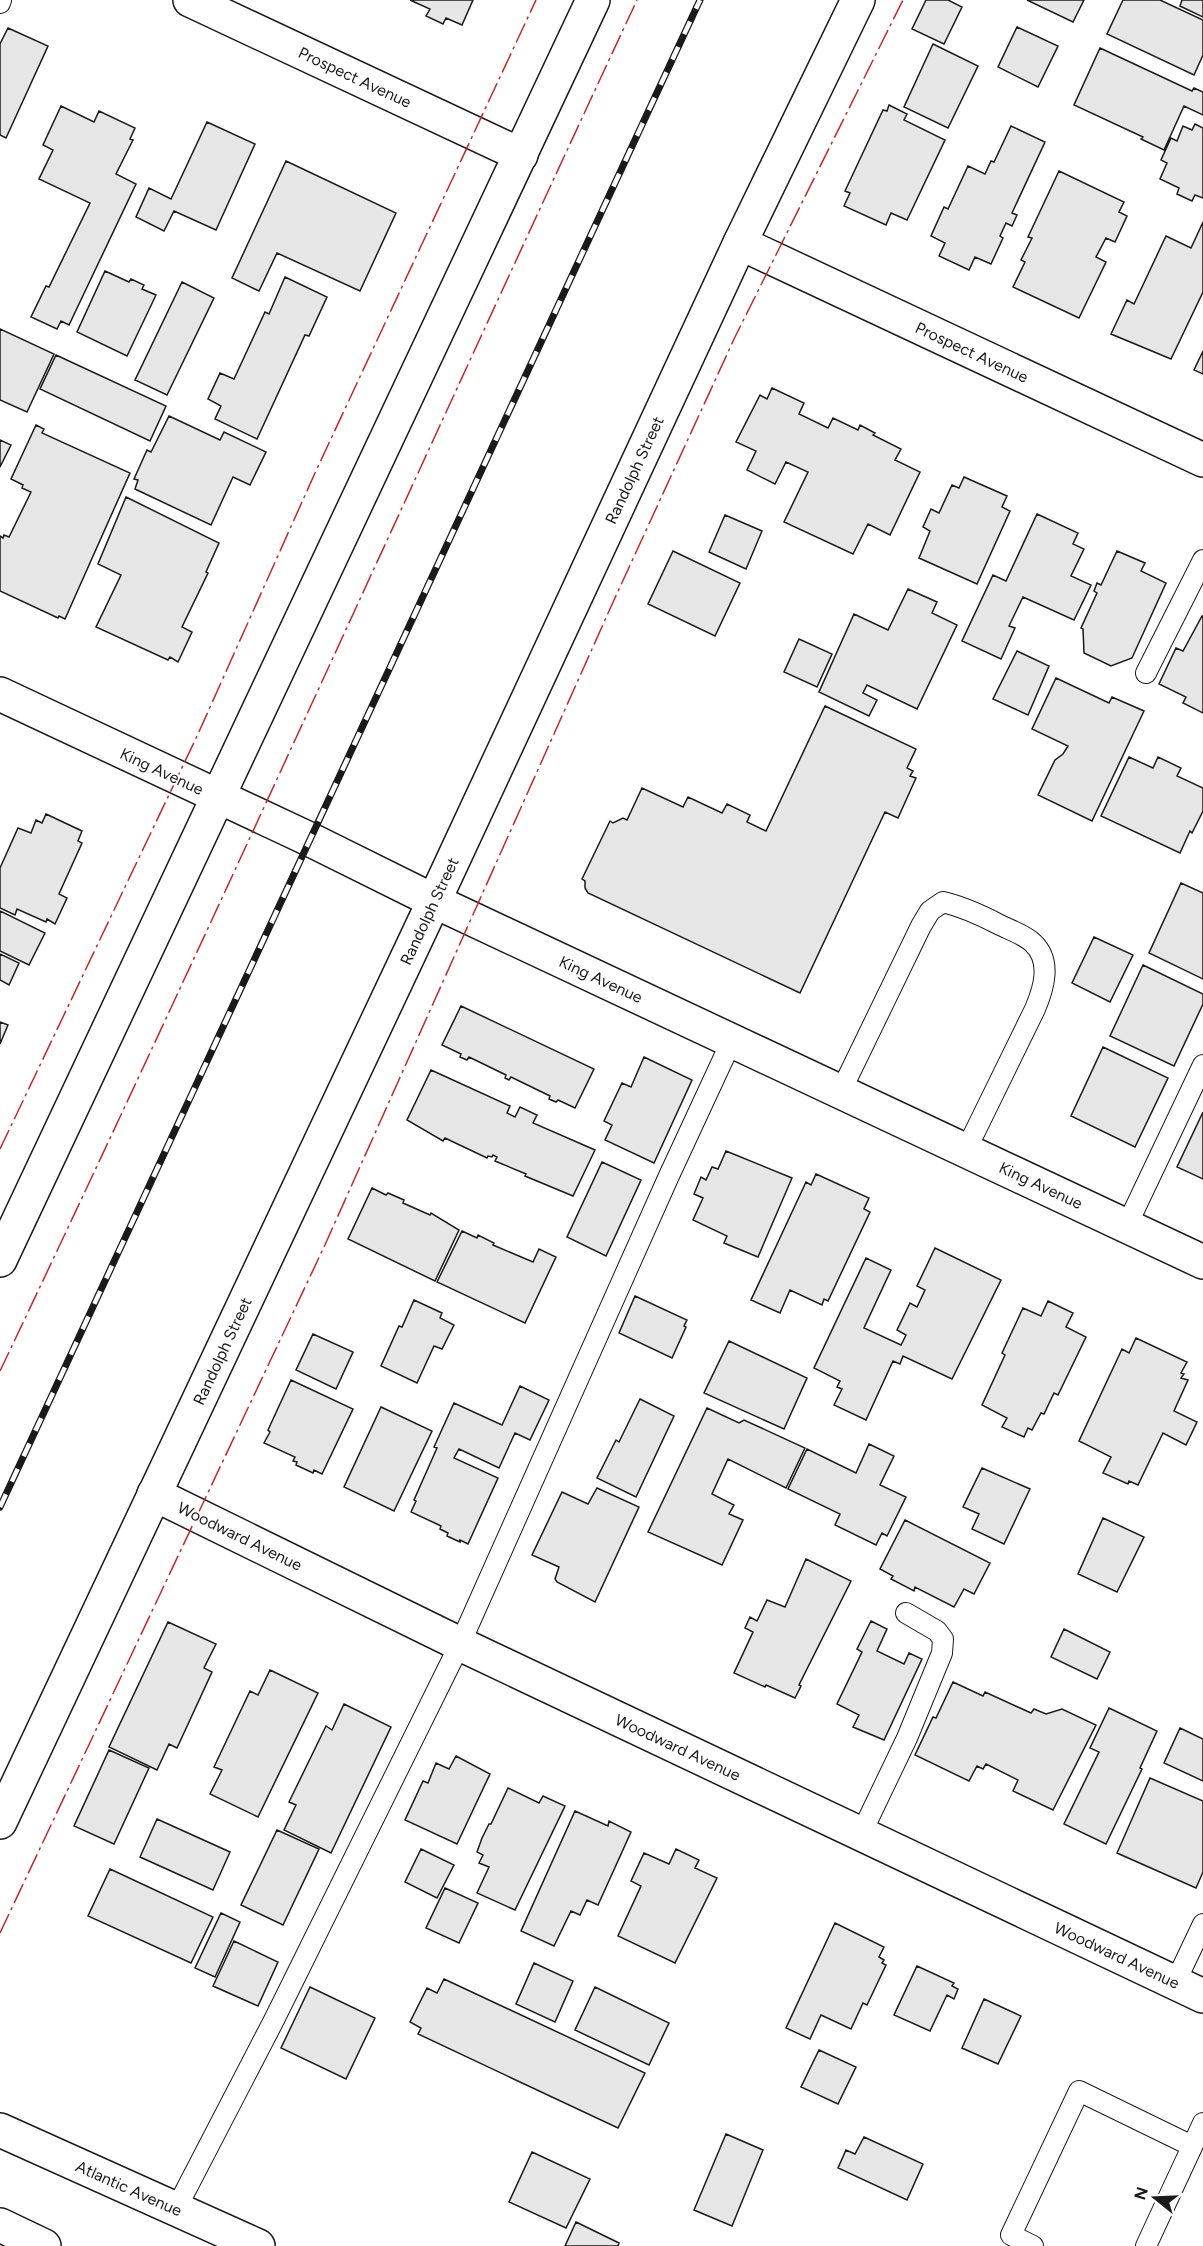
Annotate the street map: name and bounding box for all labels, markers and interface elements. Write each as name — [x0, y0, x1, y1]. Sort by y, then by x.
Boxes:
street label: Prospect Avenue — [295, 43, 414, 112]
street label: Prospect Avenue — [912, 318, 1031, 387]
street label: Randolph Street — [601, 413, 668, 527]
street label: King Avenue — [117, 744, 207, 799]
street label: Randolph Street — [396, 854, 463, 968]
street label: King Avenue — [556, 952, 646, 1007]
street label: King Avenue — [996, 1158, 1086, 1213]
street label: Randolph Street — [189, 1294, 256, 1408]
street label: Woodward Avenue — [174, 1498, 305, 1575]
street label: Woodward Avenue — [612, 1710, 744, 1785]
street label: Woodward Avenue — [1051, 1918, 1183, 1993]
street label: Atlantic Avenue — [73, 2157, 185, 2220]
north arrow — [1125, 2168, 1185, 2228]
text: N — [1130, 2185, 1152, 2202]

